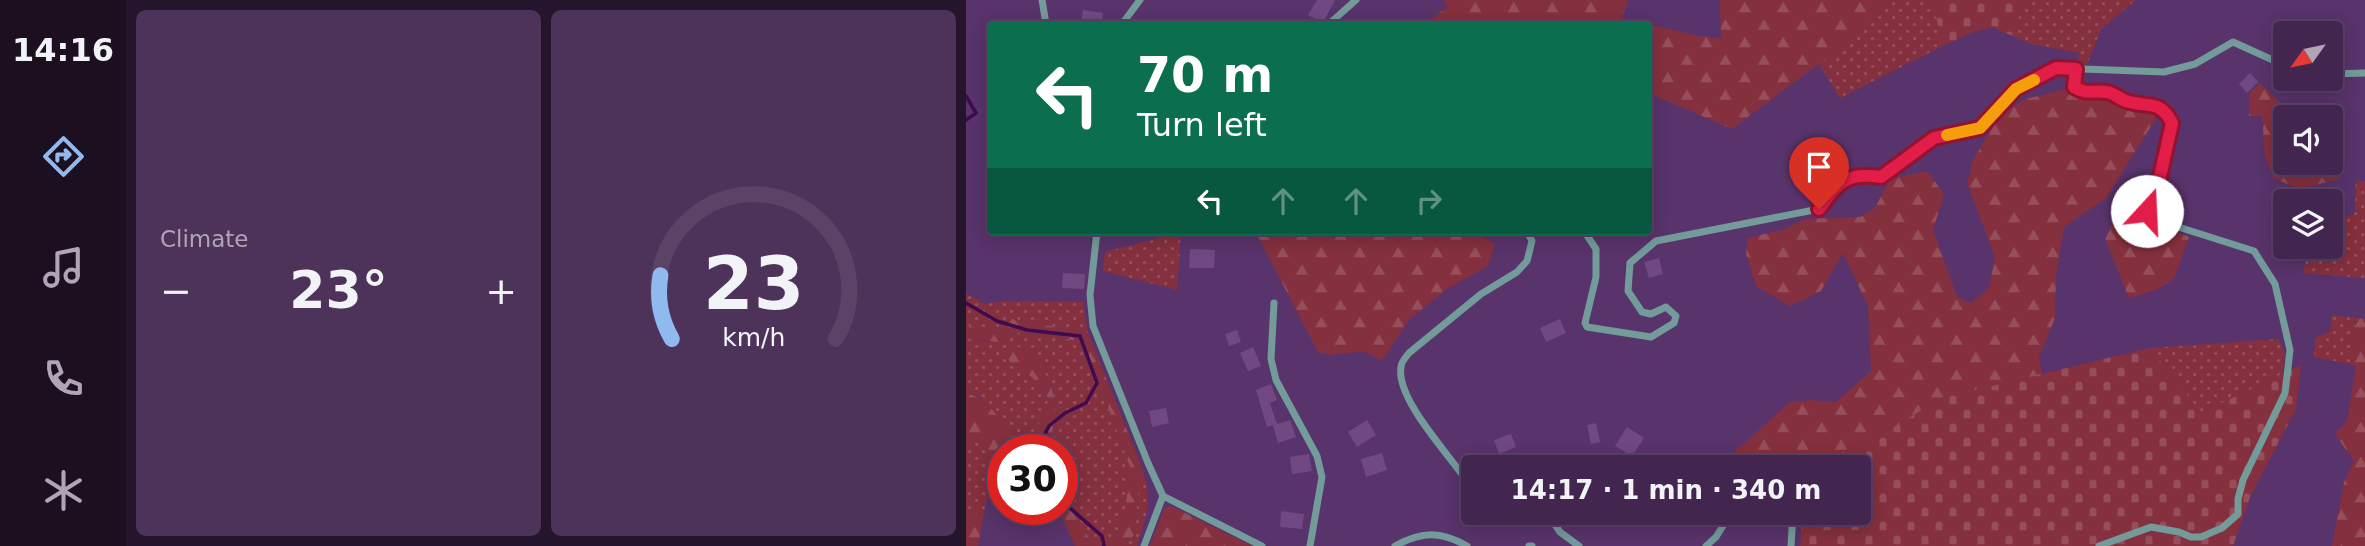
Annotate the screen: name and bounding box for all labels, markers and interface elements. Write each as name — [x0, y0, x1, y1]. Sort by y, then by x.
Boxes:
north arrow — [2273, 21, 2343, 91]
map controls — [2273, 21, 2343, 259]
text: 14:16 — [12, 31, 114, 69]
text: 70 m — [1137, 47, 1273, 104]
icon: left — [1022, 49, 1113, 140]
button: sound — [2273, 105, 2343, 175]
text: Turn left — [1137, 106, 1267, 144]
icon: directions — [39, 132, 88, 181]
pin — [1789, 137, 1849, 209]
icon: arrive — [1800, 148, 1838, 186]
position arrow — [2110, 174, 2184, 248]
icon: left — [1191, 182, 1229, 220]
icon: ahead — [1264, 182, 1302, 220]
icon: ahead — [1337, 182, 1375, 220]
icon: right — [1410, 182, 1448, 220]
button: layers — [2273, 189, 2343, 259]
text: Climate — [160, 226, 249, 252]
text: 23 — [703, 241, 804, 326]
icon: music — [39, 243, 88, 292]
text: 23° — [289, 260, 388, 320]
text: − — [160, 269, 192, 313]
text: + — [485, 269, 517, 313]
text: km/h — [722, 323, 785, 352]
icon: phone — [39, 354, 88, 403]
speed limit sign: 30 — [987, 434, 1078, 525]
icon: climate — [39, 466, 88, 515]
text: 14:17 · 1 min · 340 m — [1511, 475, 1821, 505]

